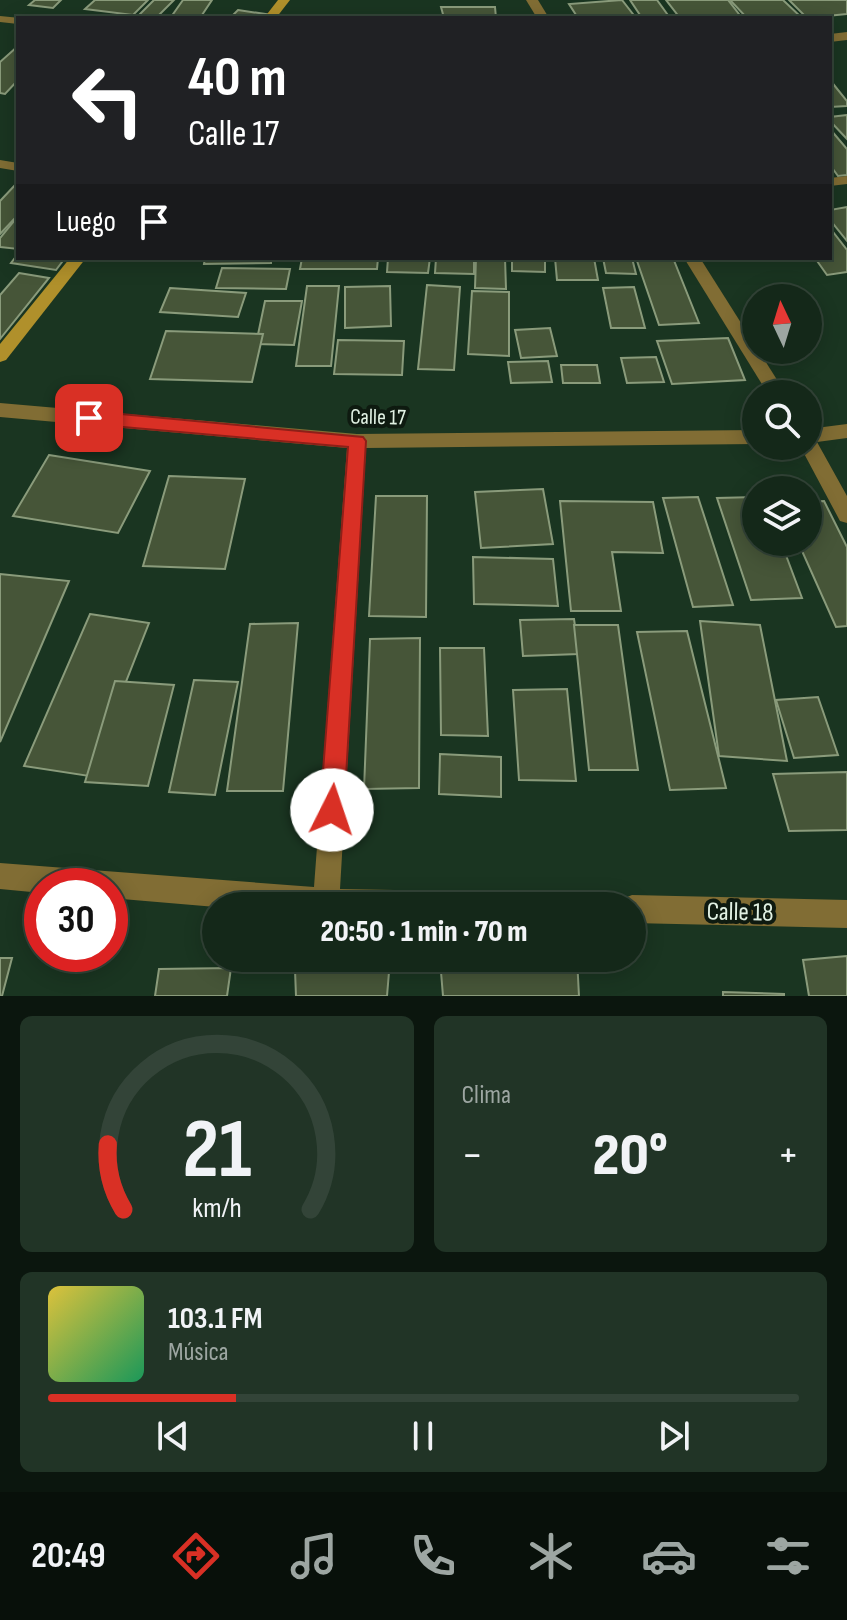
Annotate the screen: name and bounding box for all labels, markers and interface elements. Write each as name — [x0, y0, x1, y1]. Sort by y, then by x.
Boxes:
text: 40 m — [188, 45, 287, 112]
icon: left — [56, 48, 160, 152]
text: Calle 17 — [188, 113, 279, 156]
icon: arrive — [132, 200, 176, 244]
text: Luego — [56, 204, 116, 240]
north arrow — [742, 284, 822, 364]
map controls — [742, 284, 822, 556]
button: search — [742, 380, 822, 460]
pin — [55, 384, 123, 452]
icon: arrive — [67, 396, 111, 440]
street label: Calle 17 — [350, 404, 406, 431]
button: layers — [742, 476, 822, 556]
position arrow — [290, 768, 374, 852]
speed limit sign: 30 — [24, 868, 128, 972]
street label: Calle 18 — [706, 896, 774, 929]
text: 20:50 · 1 min · 70 m — [320, 914, 528, 950]
text: Clima — [462, 1080, 511, 1111]
text: 21 — [182, 1101, 251, 1201]
text: 20° — [592, 1120, 668, 1192]
text: − — [462, 1129, 483, 1182]
text: + — [777, 1129, 799, 1182]
text: km/h — [192, 1191, 241, 1226]
text: 103.1 FM — [168, 1301, 263, 1337]
text: Música — [168, 1337, 229, 1368]
icon: previous — [151, 1414, 195, 1458]
icon: pause — [401, 1414, 445, 1458]
icon: next — [652, 1414, 696, 1458]
icon: directions — [168, 1528, 224, 1584]
icon: music — [286, 1528, 342, 1584]
icon: phone — [405, 1528, 461, 1584]
icon: climate — [523, 1528, 579, 1584]
icon: car — [641, 1528, 697, 1584]
icon: filters — [760, 1528, 816, 1584]
text: 20:49 — [31, 1535, 106, 1578]

